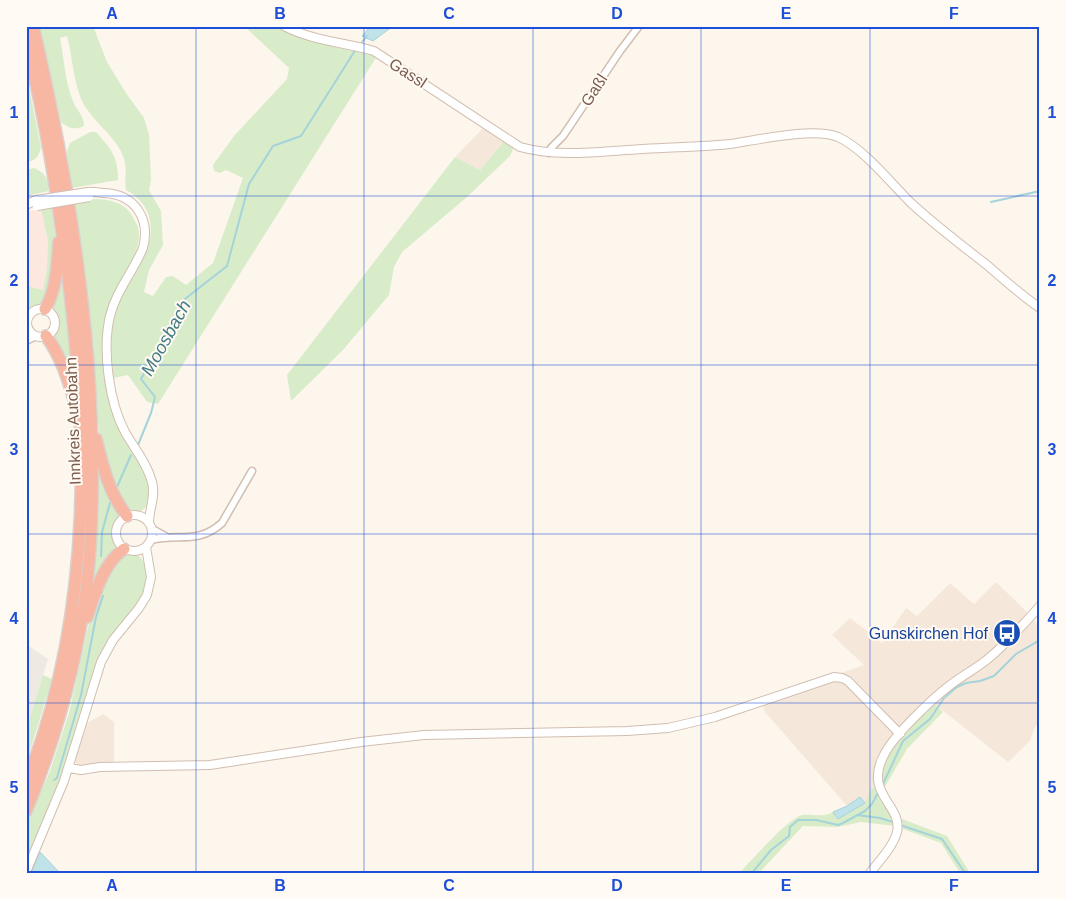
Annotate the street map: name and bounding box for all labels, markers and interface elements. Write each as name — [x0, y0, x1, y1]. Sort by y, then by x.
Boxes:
text: A — [106, 5, 118, 22]
text: B — [274, 5, 286, 22]
text: C — [443, 5, 455, 22]
text: D — [611, 5, 623, 22]
text: E — [781, 5, 792, 22]
text: F — [949, 5, 959, 22]
street label: Gassl — [386, 55, 430, 91]
street label: Gaßl — [577, 71, 611, 109]
text: 1 — [10, 104, 19, 121]
text: 1 — [1048, 104, 1057, 121]
text: 2 — [10, 272, 19, 289]
text: 2 — [1048, 272, 1057, 289]
water label: Moosbach — [137, 297, 195, 379]
street label: Innkreis Autobahn — [62, 357, 84, 485]
text: 3 — [10, 441, 19, 458]
text: 3 — [1048, 441, 1057, 458]
text: 4 — [10, 610, 19, 627]
text: 4 — [1048, 610, 1057, 627]
bus stop icon: Gunskirchen Hof — [992, 618, 1022, 648]
place label: Gunskirchen Hof — [869, 625, 989, 642]
text: 5 — [10, 779, 19, 796]
text: 5 — [1048, 779, 1057, 796]
text: A — [106, 877, 118, 894]
text: B — [274, 877, 286, 894]
text: C — [443, 877, 455, 894]
text: D — [611, 877, 623, 894]
text: E — [781, 877, 792, 894]
text: F — [949, 877, 959, 894]

